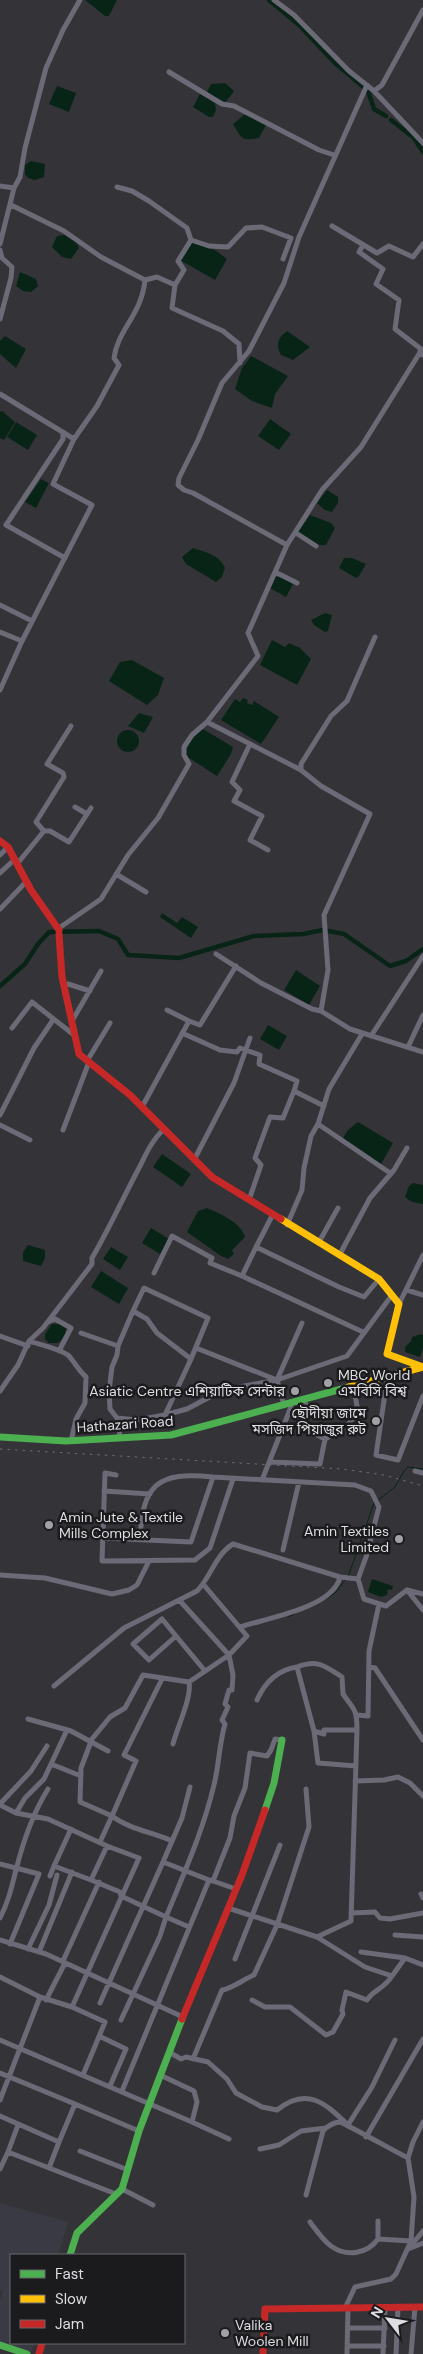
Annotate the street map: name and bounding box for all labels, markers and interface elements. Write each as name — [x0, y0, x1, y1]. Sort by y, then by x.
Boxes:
place label: MBC World এমবিসি বিশ্ব — [338, 1366, 410, 1400]
marker: MBC World এমবিসি বিশ্ব — [322, 1377, 334, 1389]
place label: Asiatic Centre এশিয়াটিক সেন্টার — [89, 1382, 286, 1400]
marker: Asiatic Centre এশিয়াটিক সেন্টার — [289, 1385, 301, 1397]
place label: ছৌদীয়া জামে মসজিদ পিয়াজুর রুট — [251, 1404, 366, 1438]
street label: Hathazari Road — [76, 1412, 174, 1436]
marker: ছৌদীয়া জামে মসজিদ পিয়াজুর রুট — [370, 1415, 382, 1427]
place label: Amin Jute & Textile Mills Complex — [59, 1508, 183, 1542]
marker: Amin Jute & Textile Mills Complex — [43, 1519, 55, 1531]
place label: Amin Textiles Limited — [304, 1522, 389, 1556]
marker: Amin Textiles Limited — [393, 1533, 405, 1545]
legend — [10, 2254, 185, 2344]
text: Fast — [55, 2264, 84, 2284]
text: Slow — [55, 2289, 88, 2309]
north arrow — [363, 2294, 413, 2344]
text: N — [367, 2303, 387, 2321]
text: Jam — [55, 2314, 84, 2334]
place label: Valika Woolen Mill — [235, 2316, 309, 2350]
marker: Valika Woolen Mill — [219, 2327, 231, 2339]

